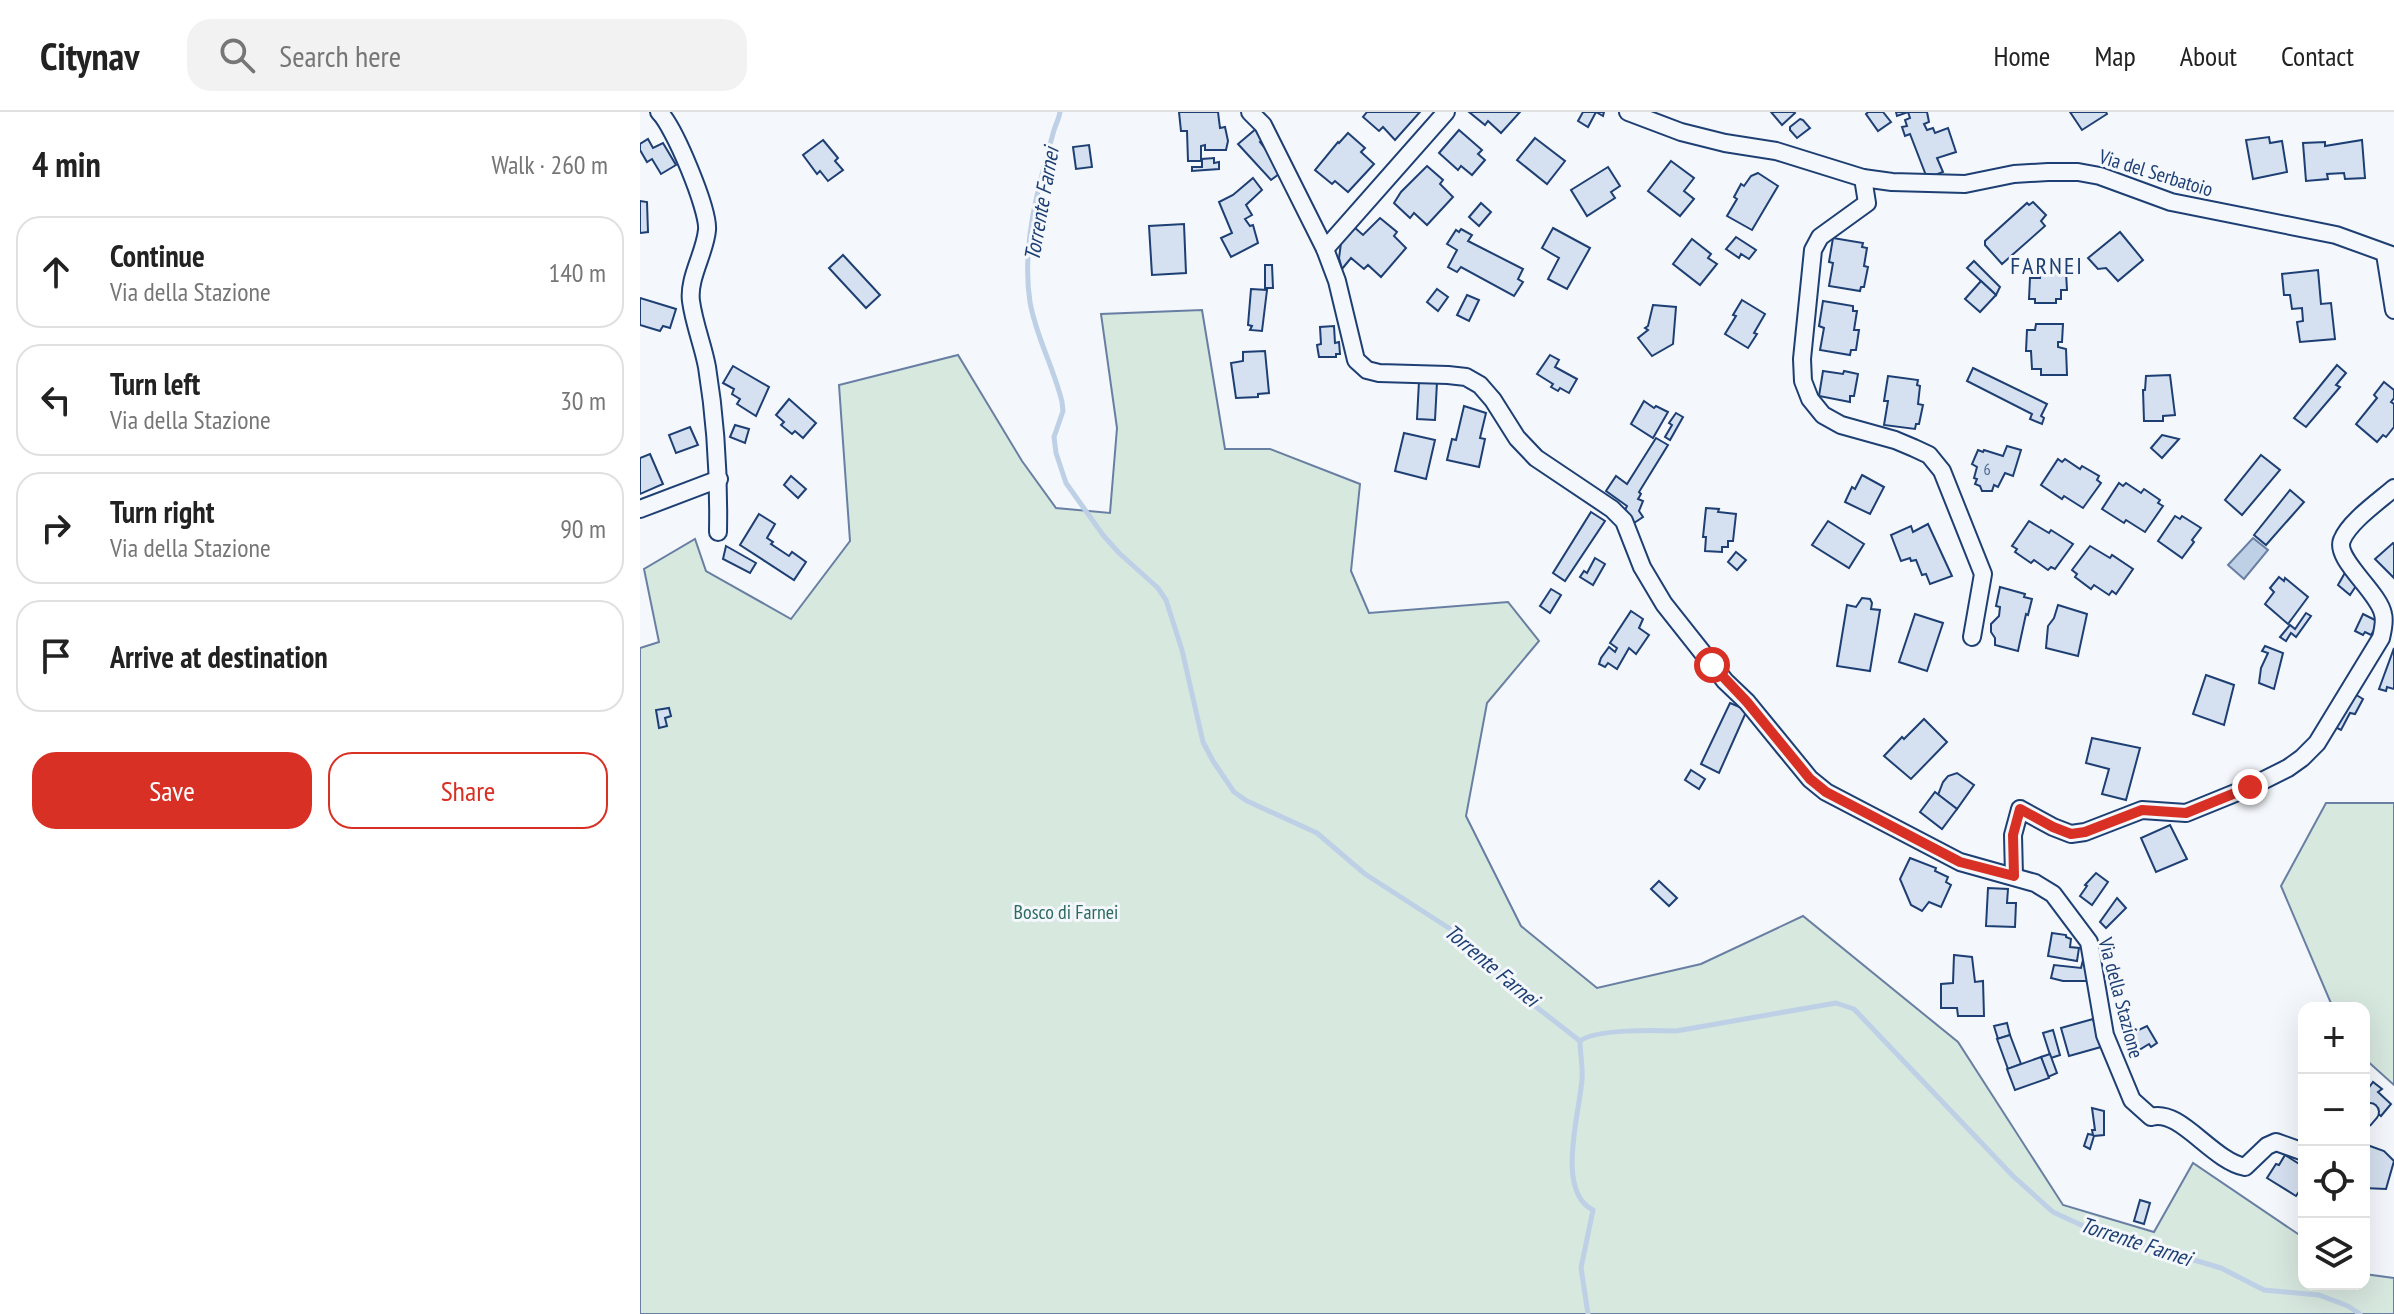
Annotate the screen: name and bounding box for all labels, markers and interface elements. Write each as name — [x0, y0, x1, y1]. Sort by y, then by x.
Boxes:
search box — [187, 19, 747, 91]
text: Citynav — [40, 31, 139, 80]
icon: search — [215, 33, 259, 77]
text: Search here — [279, 36, 401, 75]
text: Home — [1994, 37, 2050, 74]
text: Map — [2094, 37, 2136, 74]
text: About — [2180, 37, 2237, 74]
text: Contact — [2281, 37, 2354, 74]
text: 4 min — [32, 142, 101, 186]
water label: Torrente Farnei — [1017, 142, 1065, 263]
street label: Via del Serbatoio — [2095, 143, 2216, 203]
text: Walk · 260 m — [491, 148, 608, 181]
text: Continue — [110, 236, 205, 275]
icon: ahead — [34, 250, 78, 294]
district label: FARNEI — [2010, 250, 2084, 281]
text: 140 m — [548, 256, 606, 289]
text: Via della Stazione — [110, 275, 271, 308]
text: Turn left — [110, 364, 200, 403]
icon: left — [34, 378, 78, 422]
text: 30 m — [560, 384, 606, 417]
text: Via della Stazione — [110, 403, 271, 436]
house number: 6 — [1983, 459, 1991, 479]
text: Turn right — [110, 492, 214, 531]
icon: right — [34, 506, 78, 550]
text: 90 m — [560, 512, 606, 545]
text: Via della Stazione — [110, 531, 271, 564]
icon: arrive — [34, 634, 78, 678]
text: Arrive at destination — [110, 637, 328, 676]
route start — [1694, 647, 1730, 683]
button: Save — [32, 752, 312, 829]
button: Share — [328, 752, 608, 829]
route end — [2232, 769, 2268, 805]
park label: Bosco di Farnei — [1014, 899, 1118, 925]
water label: Torrente Farnei — [1439, 917, 1547, 1015]
street label: Via della Stazione — [2092, 934, 2150, 1061]
map controls — [2298, 1002, 2370, 1290]
button: + — [2298, 1002, 2370, 1074]
button: − — [2298, 1074, 2370, 1146]
button: locate — [2298, 1146, 2370, 1218]
water label: Torrente Farnei — [2077, 1210, 2198, 1273]
button: layers — [2298, 1218, 2370, 1290]

